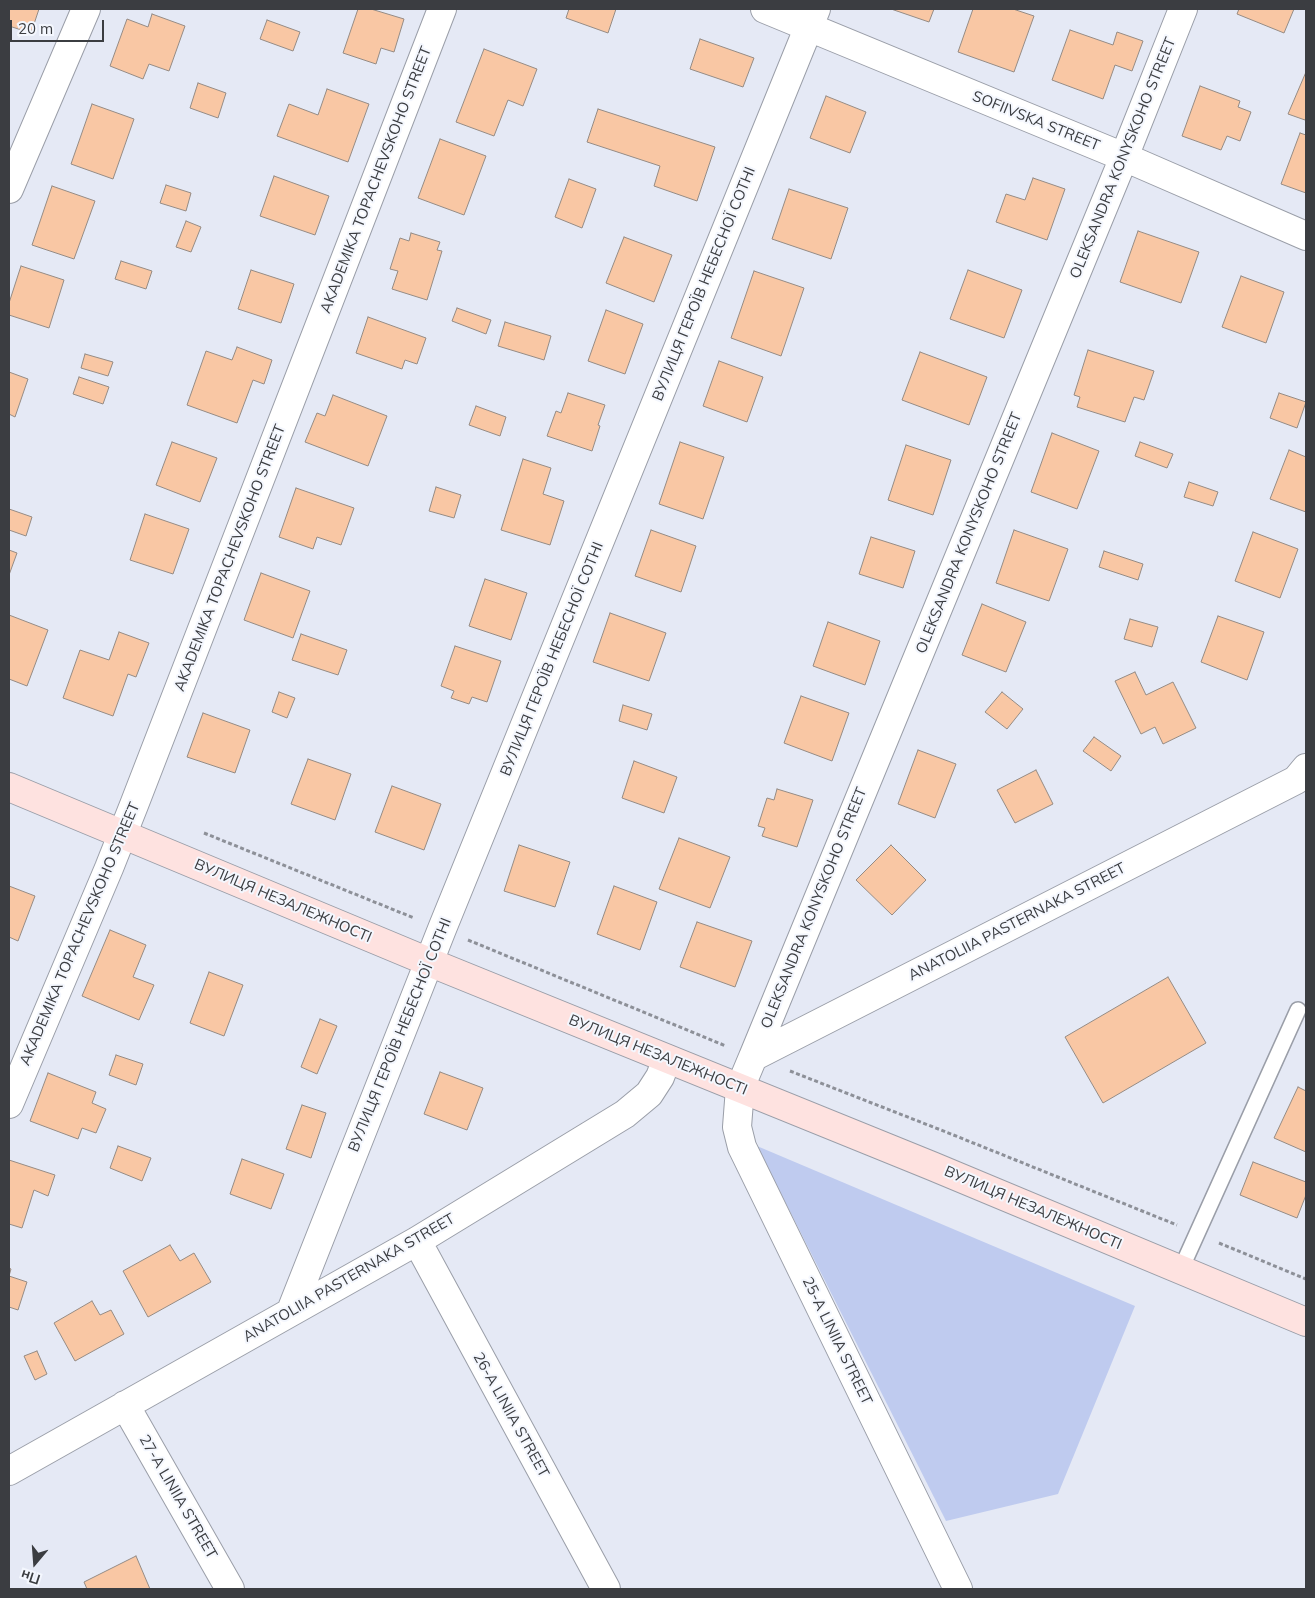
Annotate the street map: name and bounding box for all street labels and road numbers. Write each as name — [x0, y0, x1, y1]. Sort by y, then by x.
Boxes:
street label: OLEKSANDRA KONYSKOHO STREET — [1066, 35, 1180, 281]
street label: AKADEMIKA TOPACHEVSKOHO STREET — [317, 44, 435, 316]
street label: SOFIIVSKA STREET — [970, 87, 1102, 155]
street label: ВУЛИЦЯ ГЕРОЇВ НЕБЕСНОЇ СОТНІ — [649, 164, 759, 404]
street label: OLEKSANDRA KONYSKOHO STREET — [912, 410, 1026, 656]
street label: AKADEMIKA TOPACHEVSKOHO STREET — [171, 422, 289, 694]
street label: ВУЛИЦЯ ГЕРОЇВ НЕБЕСНОЇ СОТНІ — [497, 539, 607, 779]
street label: OLEKSANDRA KONYSKOHO STREET — [757, 785, 871, 1031]
street label: AKADEMIKA TOPACHEVSKOHO STREET — [16, 800, 144, 1068]
street label: ВУЛИЦЯ НЕЗАЛЕЖНОСТІ — [192, 855, 374, 947]
street label: ANATOLIIA PASTERNAKA STREET — [905, 859, 1129, 985]
street label: ВУЛИЦЯ ГЕРОЇВ НЕБЕСНОЇ СОТНІ — [345, 915, 455, 1155]
street label: ВУЛИЦЯ НЕЗАЛЕЖНОСТІ — [566, 1011, 750, 1099]
street label: ВУЛИЦЯ НЕЗАЛЕЖНОСТІ — [942, 1162, 1124, 1254]
street label: ANATOLIIA PASTERNAKA STREET — [240, 1210, 458, 1346]
street label: 25-A LINIIA STREET — [798, 1274, 876, 1408]
street label: 26-A LINIIA STREET — [469, 1349, 553, 1481]
street label: 27-A LINIIA STREET — [135, 1432, 221, 1562]

